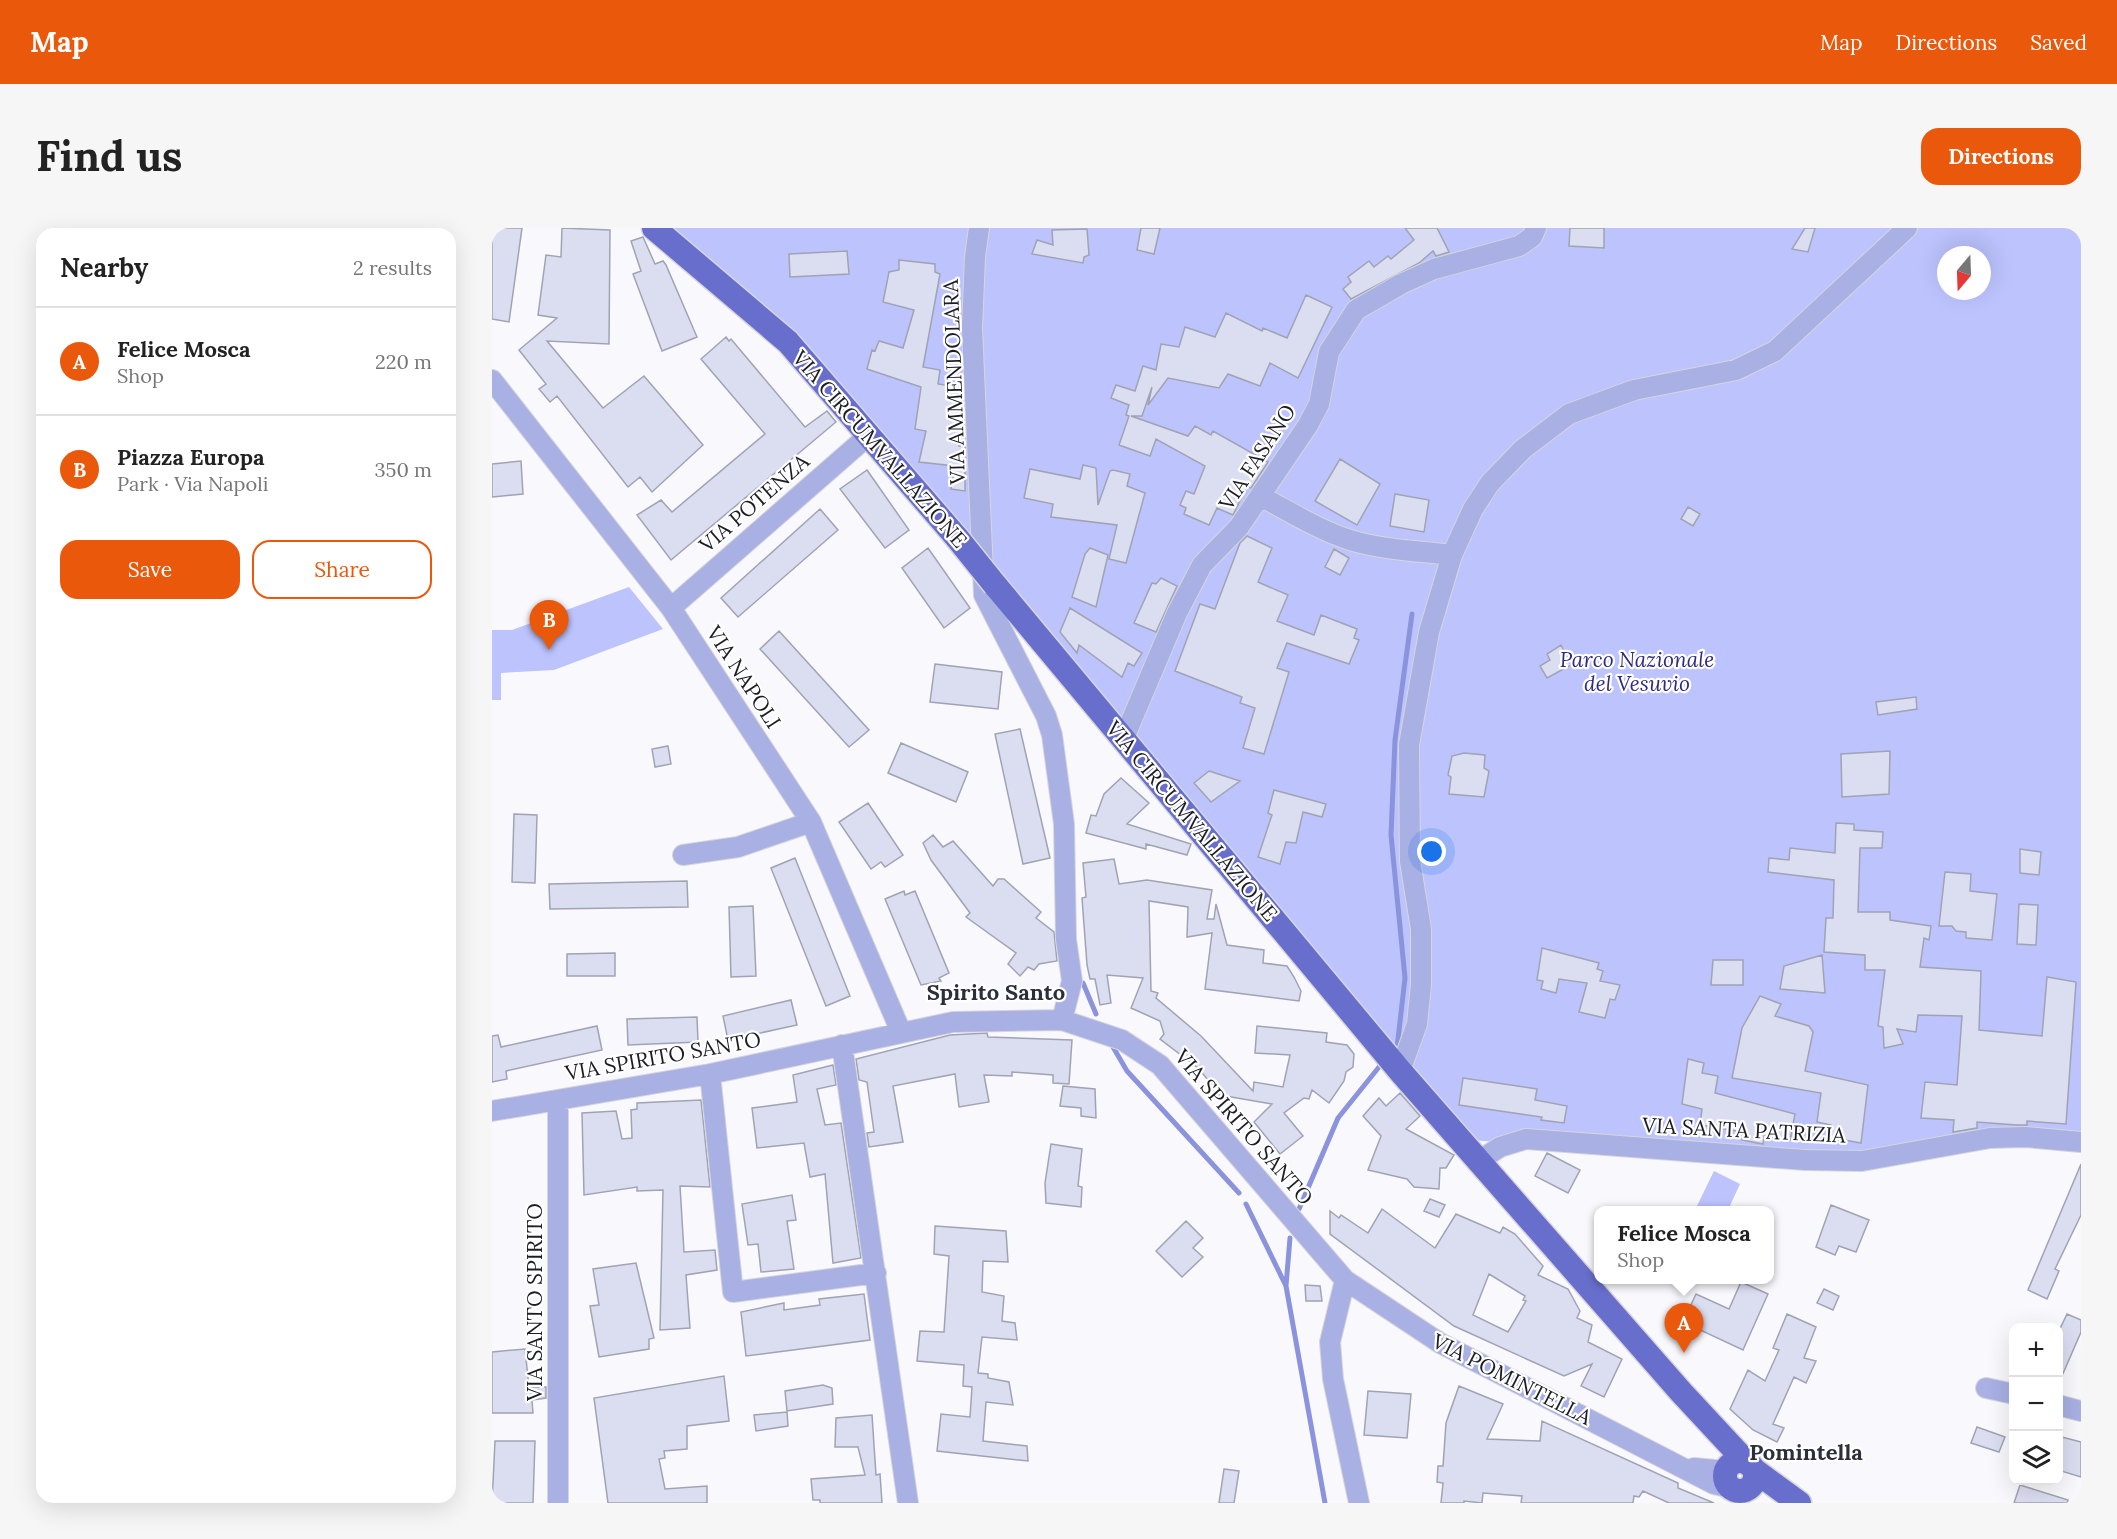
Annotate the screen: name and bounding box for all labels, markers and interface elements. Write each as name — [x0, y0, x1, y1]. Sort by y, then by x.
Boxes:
text: Map — [30, 24, 89, 60]
text: Map — [1820, 29, 1863, 56]
text: Directions — [1896, 29, 1997, 56]
text: Saved — [2030, 29, 2087, 56]
button: Directions — [1921, 128, 2081, 185]
text: Find us — [36, 129, 182, 183]
north arrow — [1937, 246, 1991, 300]
text: Nearby — [60, 251, 148, 284]
text: 2 results — [353, 255, 432, 280]
street label: VIA AMMENDOLARA — [937, 278, 971, 486]
text: Felice Mosca — [117, 335, 250, 363]
street label: VIA CIRCUMVALLAZIONE — [786, 344, 973, 553]
text: A — [73, 349, 86, 374]
text: 220 m — [375, 349, 432, 374]
text: Shop — [117, 363, 164, 388]
street label: VIA FASANO — [1212, 399, 1301, 516]
text: Piazza Europa — [117, 443, 264, 471]
street label: VIA POTENZA — [693, 447, 815, 559]
text: B — [73, 457, 86, 482]
text: 350 m — [374, 457, 432, 482]
text: Park · Via Napoli — [117, 471, 268, 496]
button: Save — [60, 540, 240, 599]
button: Share — [252, 540, 432, 599]
pin: B — [530, 600, 568, 650]
street label: VIA NAPOLI — [700, 620, 787, 733]
park label: Parco Nazionale del Vesuvio — [1560, 646, 1714, 697]
street label: VIA CIRCUMVALLAZIONE — [1100, 715, 1284, 927]
your location — [1417, 837, 1446, 866]
district label: Spirito Santo — [927, 978, 1065, 1006]
street label: VIA SPIRITO SANTO — [562, 1026, 763, 1087]
street label: VIA SPIRITO SANTO — [1168, 1043, 1319, 1211]
street label: VIA SANTA PATRIZIA — [1641, 1111, 1847, 1149]
street label: VIA SANTO SPIRITO — [521, 1203, 548, 1402]
popup — [1594, 1206, 1774, 1284]
text: Felice Mosca — [1617, 1219, 1751, 1247]
text: Shop — [1617, 1247, 1664, 1272]
pin: A — [1664, 1304, 1704, 1353]
map controls — [2009, 1323, 2063, 1485]
button: + — [2009, 1323, 2063, 1377]
street label: VIA POMINTELLA — [1427, 1327, 1597, 1431]
button: − — [2009, 1377, 2063, 1431]
button: layers — [2009, 1431, 2063, 1485]
district label: Pomintella — [1749, 1438, 1863, 1466]

